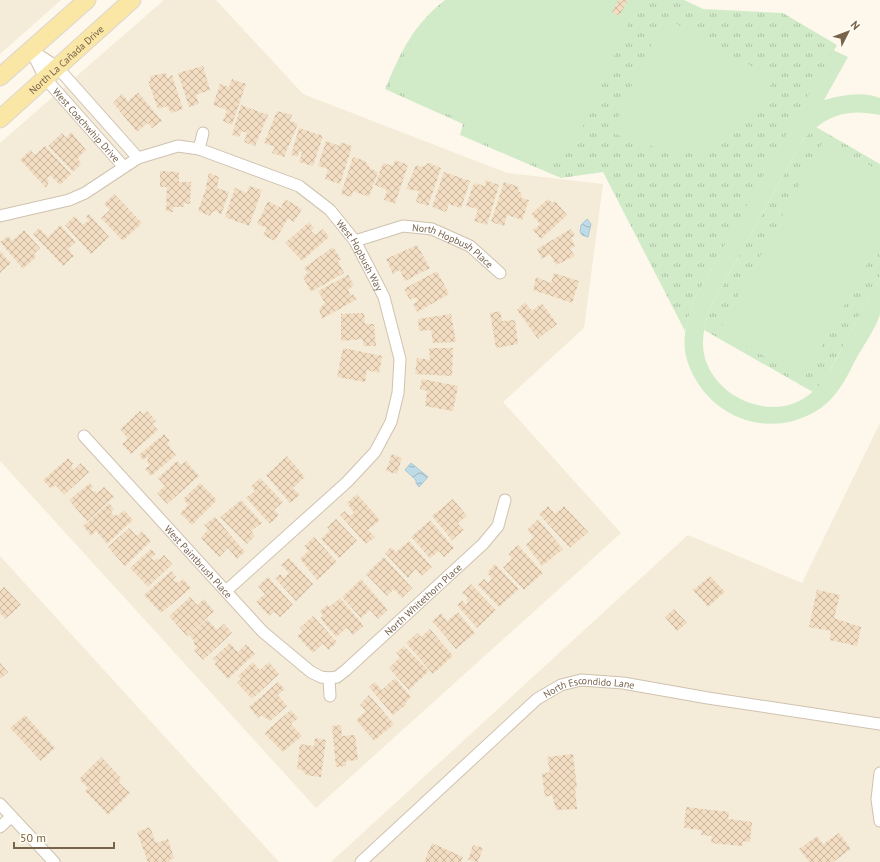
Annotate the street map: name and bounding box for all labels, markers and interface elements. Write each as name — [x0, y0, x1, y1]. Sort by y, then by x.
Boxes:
north arrow — [828, 12, 868, 52]
text: N — [848, 18, 863, 33]
street label: North La Cañada Drive — [26, 23, 107, 97]
street label: West Coachwhip Drive — [50, 85, 123, 165]
street label: West Hopbush Way — [333, 217, 386, 294]
street label: North Hopbush Place — [411, 221, 496, 271]
street label: West Paintbrush Place — [162, 523, 235, 601]
street label: North Whitethorn Place — [382, 561, 465, 639]
street label: North Escondido Lane — [541, 674, 636, 701]
scale bar — [14, 824, 114, 850]
text: 50 m — [20, 830, 46, 845]

